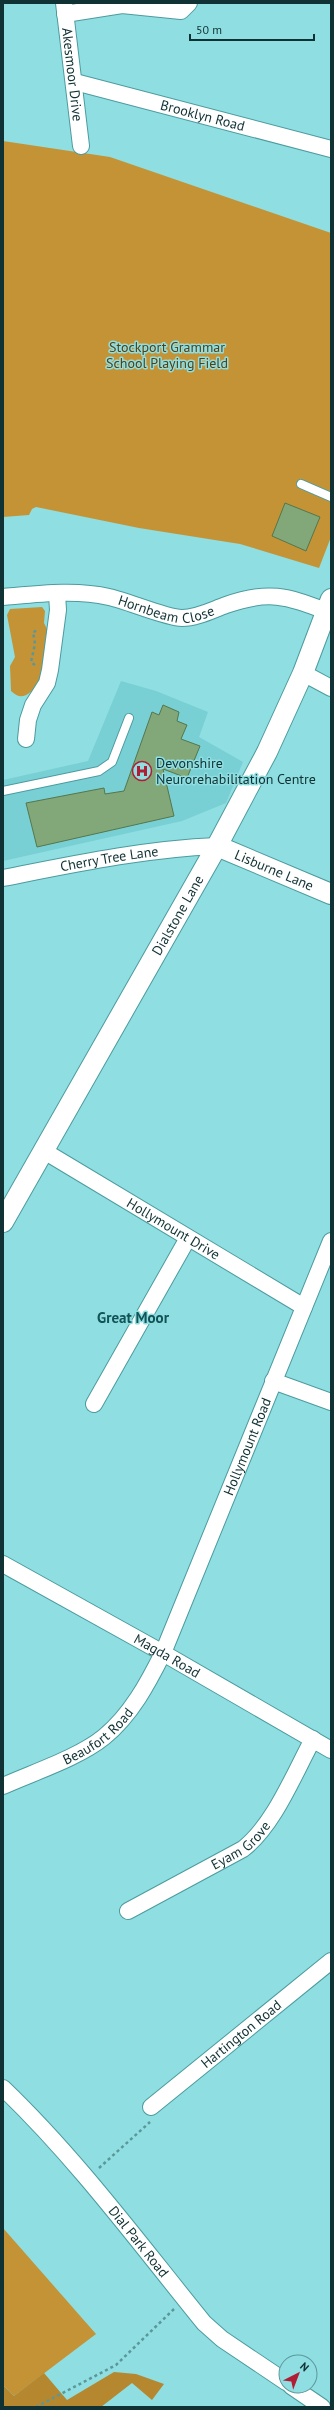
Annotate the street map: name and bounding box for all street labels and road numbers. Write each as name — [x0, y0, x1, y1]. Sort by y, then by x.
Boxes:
street label: Akesmoor Drive — [58, 27, 87, 122]
street label: Brooklyn Road — [159, 96, 247, 135]
street label: Hornbeam Close — [116, 591, 217, 627]
street label: Cherry Tree Lane — [59, 842, 159, 876]
street label: Lisburne Lane — [232, 845, 316, 895]
street label: Dialstone Lane — [148, 872, 208, 958]
street label: Hollymount Drive — [124, 1194, 223, 1264]
street label: Hollymount Road — [219, 1395, 275, 1498]
street label: Magda Road — [131, 1630, 204, 1682]
street label: Beaufort Road — [60, 1704, 137, 1769]
street label: Eyam Grove — [208, 1818, 274, 1873]
street label: Hartington Road — [197, 1996, 285, 2072]
street label: Dial Park Road — [105, 2202, 173, 2281]

